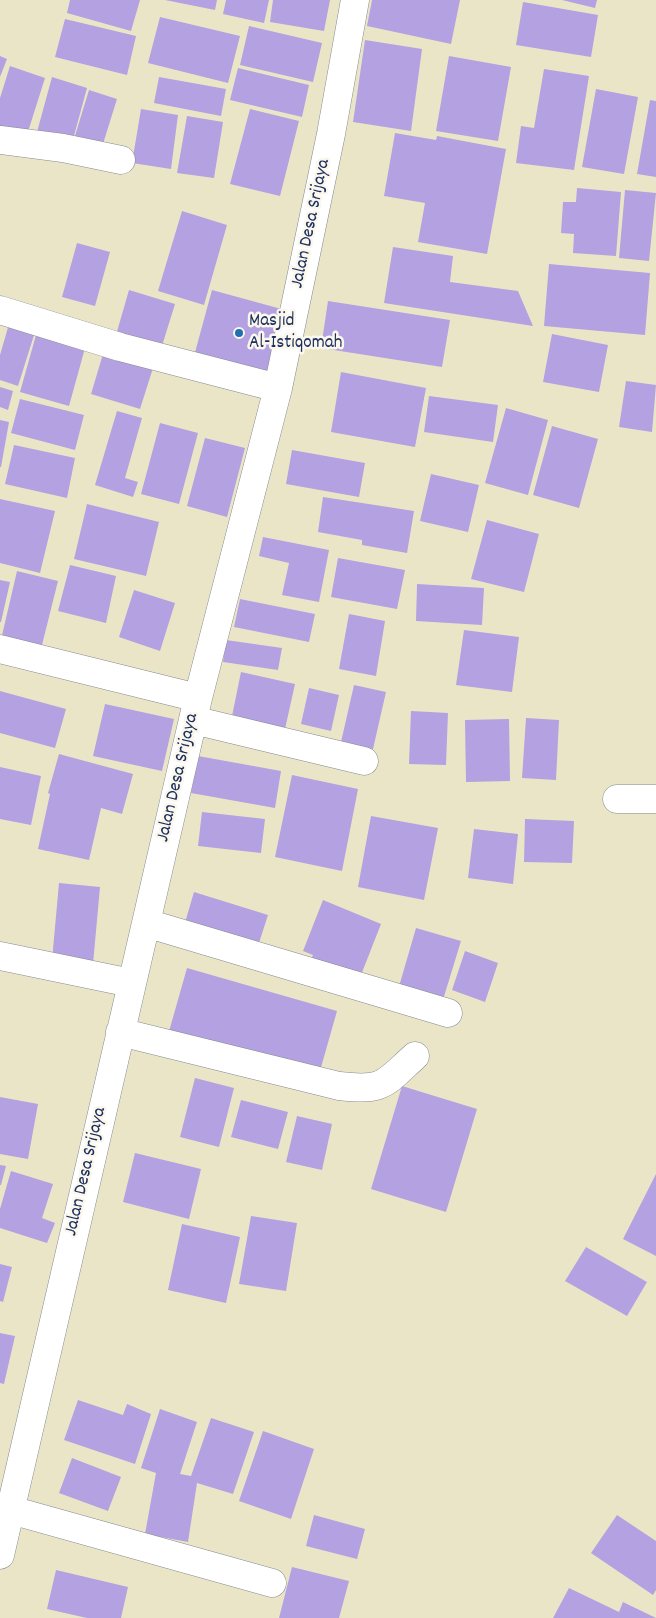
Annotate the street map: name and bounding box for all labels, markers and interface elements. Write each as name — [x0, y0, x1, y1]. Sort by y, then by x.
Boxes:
street label: Jalan Desa Srijaya — [287, 157, 337, 291]
place label: Masjid Al-Istiqomah — [249, 311, 342, 355]
marker: Masjid Al-Istiqomah — [233, 327, 245, 339]
street label: Jalan Desa Srijaya — [153, 712, 205, 844]
street label: Jalan Desa Srijaya — [61, 1106, 113, 1238]

